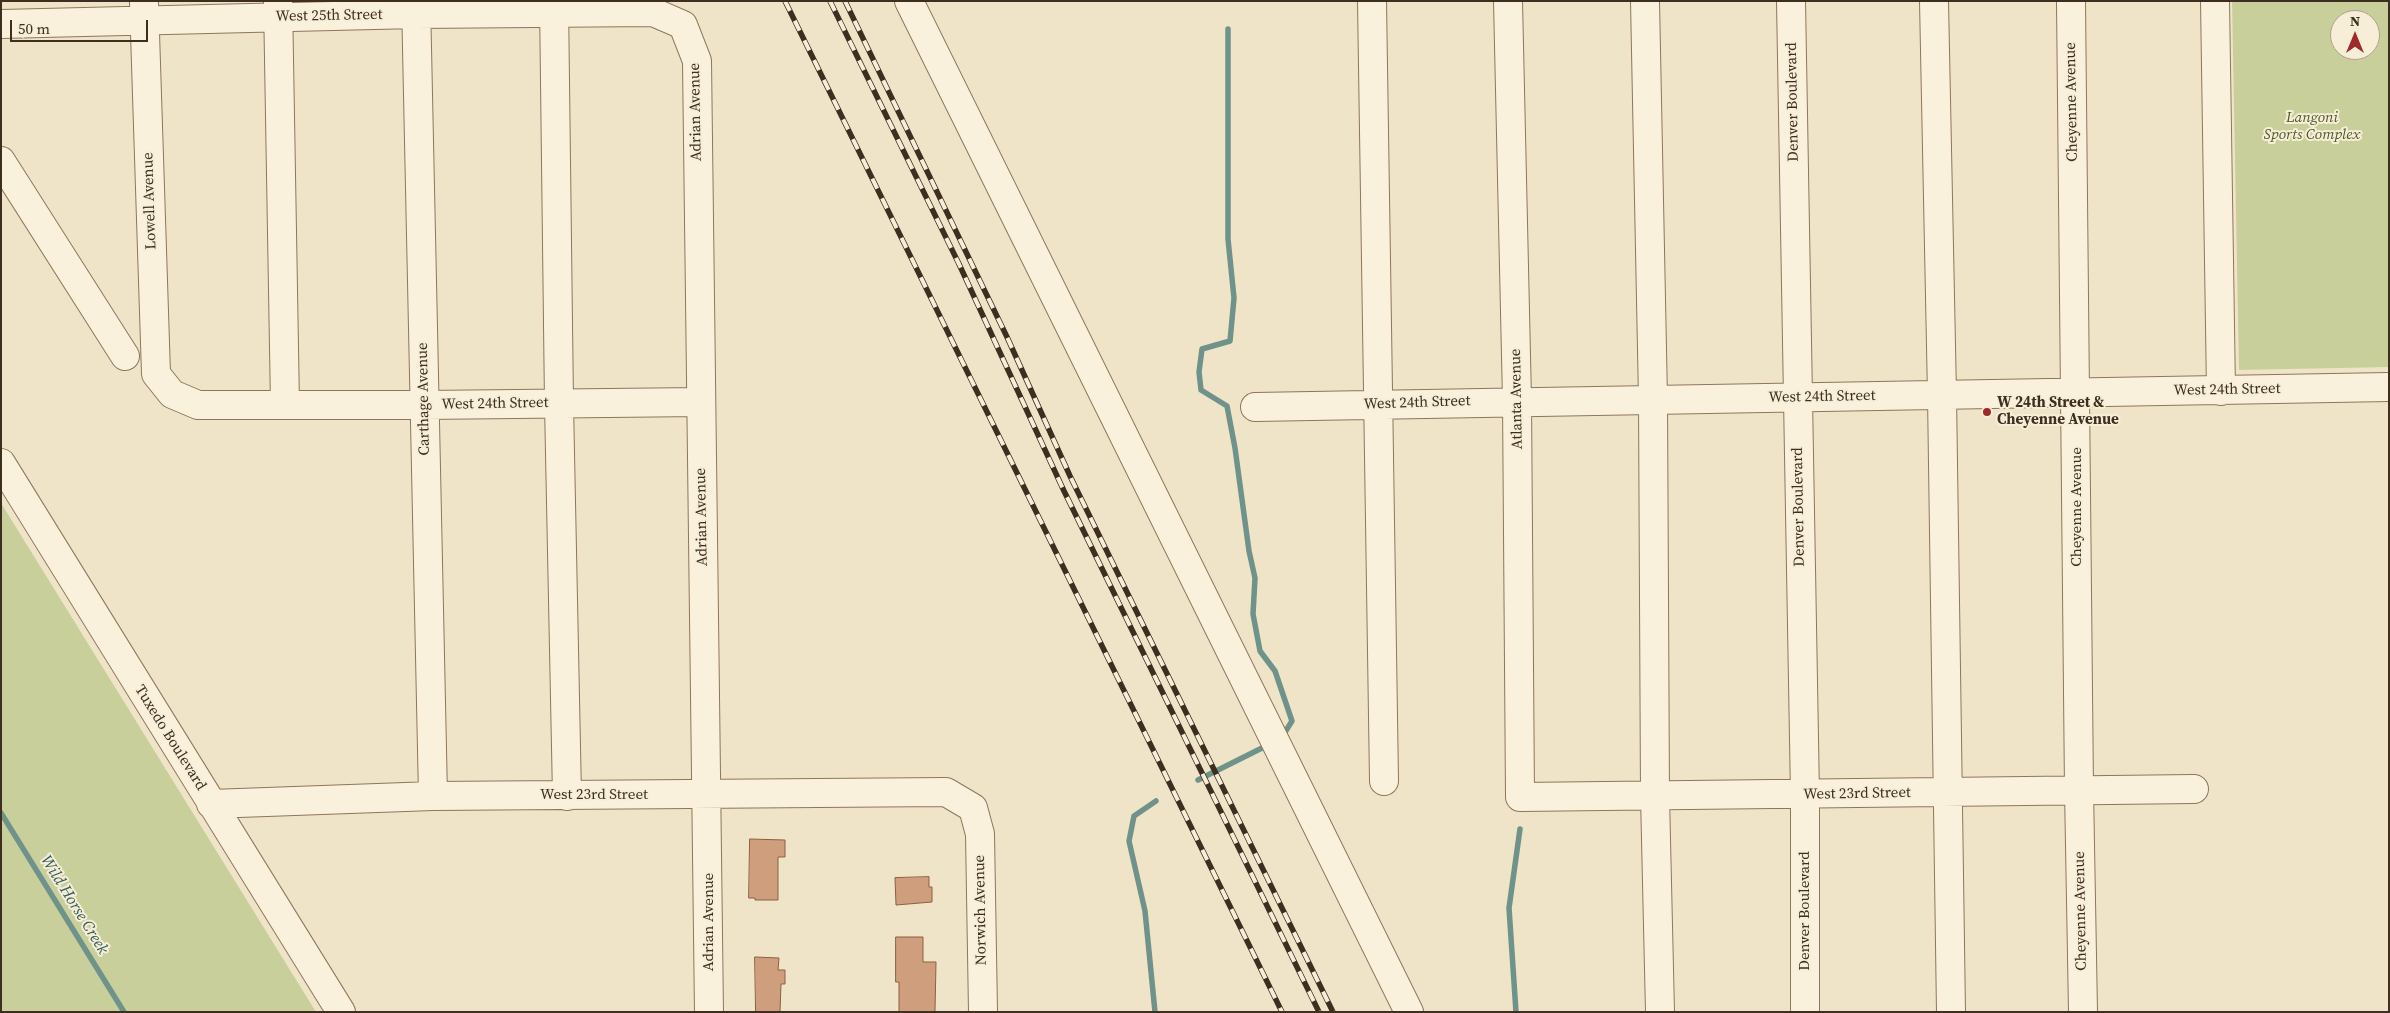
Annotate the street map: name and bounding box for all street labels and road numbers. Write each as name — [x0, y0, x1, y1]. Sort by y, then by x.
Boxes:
street label: West 25th Street — [275, 6, 383, 26]
street label: Denver Boulevard — [1783, 42, 1803, 162]
street label: Cheyenne Avenue — [2062, 42, 2082, 162]
street label: Adrian Avenue — [686, 63, 706, 161]
street label: Lowell Avenue — [139, 152, 161, 250]
street label: Carthage Avenue — [414, 342, 434, 456]
street label: Atlanta Avenue — [1507, 349, 1527, 449]
street label: West 24th Street — [2173, 380, 2281, 400]
street label: West 24th Street — [1768, 387, 1876, 407]
street label: West 24th Street — [1363, 392, 1471, 414]
street label: West 24th Street — [441, 394, 549, 414]
street label: Denver Boulevard — [1789, 447, 1809, 567]
street label: Cheyenne Avenue — [2068, 447, 2086, 567]
street label: Adrian Avenue — [692, 468, 712, 566]
street label: Tuxedo Boulevard — [130, 682, 210, 794]
street label: West 23rd Street — [1803, 784, 1911, 804]
street label: West 23rd Street — [540, 786, 648, 804]
street label: Denver Boulevard — [1796, 851, 1814, 971]
street label: Cheyenne Avenue — [2071, 851, 2091, 971]
street label: Norwich Avenue — [971, 855, 991, 965]
street label: Adrian Avenue — [700, 873, 718, 971]

